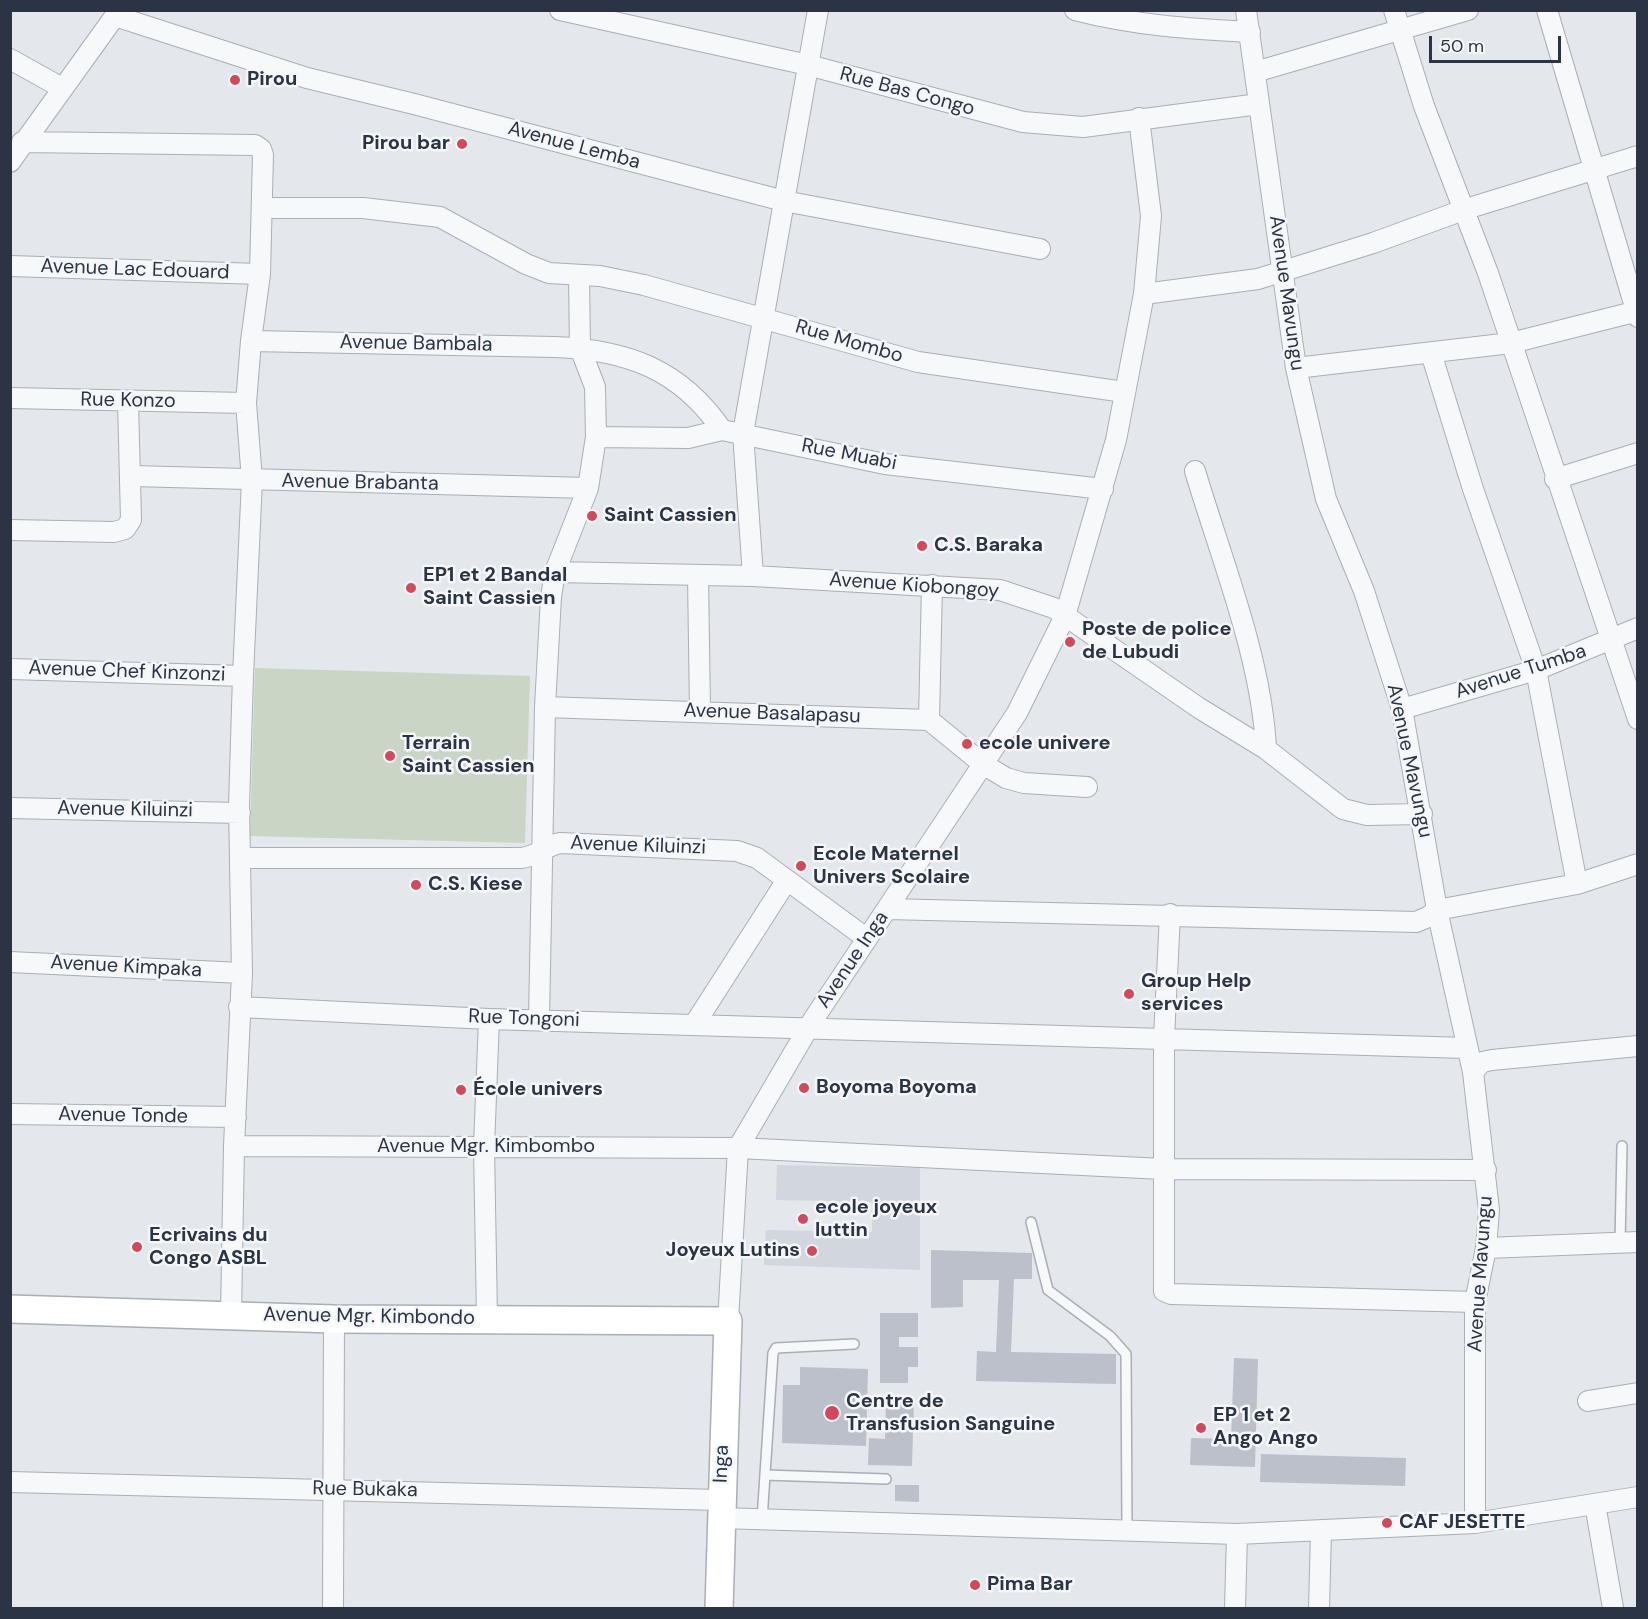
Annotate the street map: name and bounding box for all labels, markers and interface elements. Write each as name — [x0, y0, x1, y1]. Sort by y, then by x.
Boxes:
scale bar — [1432, 24, 1564, 62]
text: 50 m — [1440, 34, 1484, 58]
street label: Rue Bas Congo — [837, 62, 977, 122]
place label: Pirou — [247, 68, 297, 92]
marker: Pirou — [228, 73, 242, 87]
street label: Avenue Lemba — [505, 117, 643, 175]
place label: Pirou bar — [362, 132, 450, 156]
marker: Pirou bar — [455, 137, 469, 151]
street label: Avenue Mavungu — [1263, 214, 1309, 372]
street label: Avenue Lac Edouard — [40, 255, 230, 285]
street label: Rue Mombo — [792, 315, 906, 369]
street label: Avenue Bambala — [339, 331, 493, 357]
street label: Rue Konzo — [80, 388, 176, 414]
street label: Rue Muabi — [799, 434, 899, 476]
street label: Avenue Brabanta — [281, 470, 439, 496]
place label: Saint Cassien — [604, 504, 737, 528]
marker: Saint Cassien — [585, 509, 599, 523]
place label: C.S. Baraka — [934, 534, 1043, 558]
marker: C.S. Baraka — [915, 539, 929, 553]
place label: EP1 et 2 Bandal Saint Cassien — [423, 564, 567, 611]
street label: Avenue Kiobongoy — [828, 568, 1000, 604]
marker: EP1 et 2 Bandal Saint Cassien — [404, 581, 418, 595]
place label: Poste de police de Lubudi — [1082, 618, 1232, 665]
marker: Poste de police de Lubudi — [1063, 635, 1077, 649]
street label: Avenue Tumba — [1453, 640, 1589, 704]
street label: Avenue Chef Kinzonzi — [28, 657, 226, 687]
street label: Avenue Mavungu — [1381, 682, 1437, 840]
street label: Avenue Basalapasu — [683, 699, 861, 729]
place label: Terrain Saint Cassien — [402, 732, 535, 779]
place label: ecole univere — [979, 732, 1111, 756]
marker: ecole univere — [960, 737, 974, 751]
marker: Terrain Saint Cassien — [383, 749, 397, 763]
street label: Avenue Kiluinzi — [57, 797, 193, 823]
street label: Avenue Kiluinzi — [570, 832, 706, 860]
place label: Ecole Maternel Univers Scolaire — [813, 843, 970, 890]
marker: Ecole Maternel Univers Scolaire — [794, 859, 808, 873]
place label: C.S. Kiese — [428, 873, 523, 897]
marker: C.S. Kiese — [409, 878, 423, 892]
street label: Avenue Inga — [812, 907, 894, 1013]
street label: Avenue Kimpaka — [50, 951, 202, 983]
place label: Group Help services — [1141, 970, 1252, 1017]
marker: Group Help services — [1122, 987, 1136, 1001]
street label: Rue Tongoni — [468, 1005, 580, 1033]
place label: Boyoma Boyoma — [816, 1076, 977, 1100]
place label: École univers — [473, 1078, 603, 1102]
marker: Boyoma Boyoma — [797, 1081, 811, 1095]
marker: École univers — [454, 1083, 468, 1097]
street label: Avenue Tonde — [58, 1103, 188, 1129]
street label: Avenue Mgr. Kimbombo — [377, 1135, 595, 1159]
street label: Avenue Mavungu — [1464, 1195, 1498, 1353]
place label: ecole joyeux luttin — [815, 1196, 937, 1243]
marker: ecole joyeux luttin — [796, 1212, 810, 1226]
place label: Ecrivains du Congo ASBL — [149, 1224, 267, 1271]
place label: Joyeux Lutins — [666, 1239, 800, 1263]
marker: Ecrivains du Congo ASBL — [130, 1240, 144, 1254]
marker: Joyeux Lutins — [805, 1244, 819, 1258]
street label: Avenue Mgr. Kimbondo — [263, 1303, 475, 1331]
place label: Centre de Transfusion Sanguine — [846, 1390, 1055, 1437]
marker: Centre de Transfusion Sanguine — [823, 1404, 841, 1422]
place label: EP 1 et 2 Ango Ango — [1213, 1404, 1318, 1451]
marker: EP 1 et 2 Ango Ango — [1194, 1421, 1208, 1435]
street label: Inga — [709, 1444, 735, 1484]
street label: Rue Bukaka — [312, 1477, 418, 1503]
place label: CAF JESETTE — [1399, 1511, 1525, 1535]
marker: CAF JESETTE — [1380, 1516, 1394, 1530]
place label: Pima Bar — [987, 1573, 1073, 1597]
marker: Pima Bar — [968, 1578, 982, 1592]

